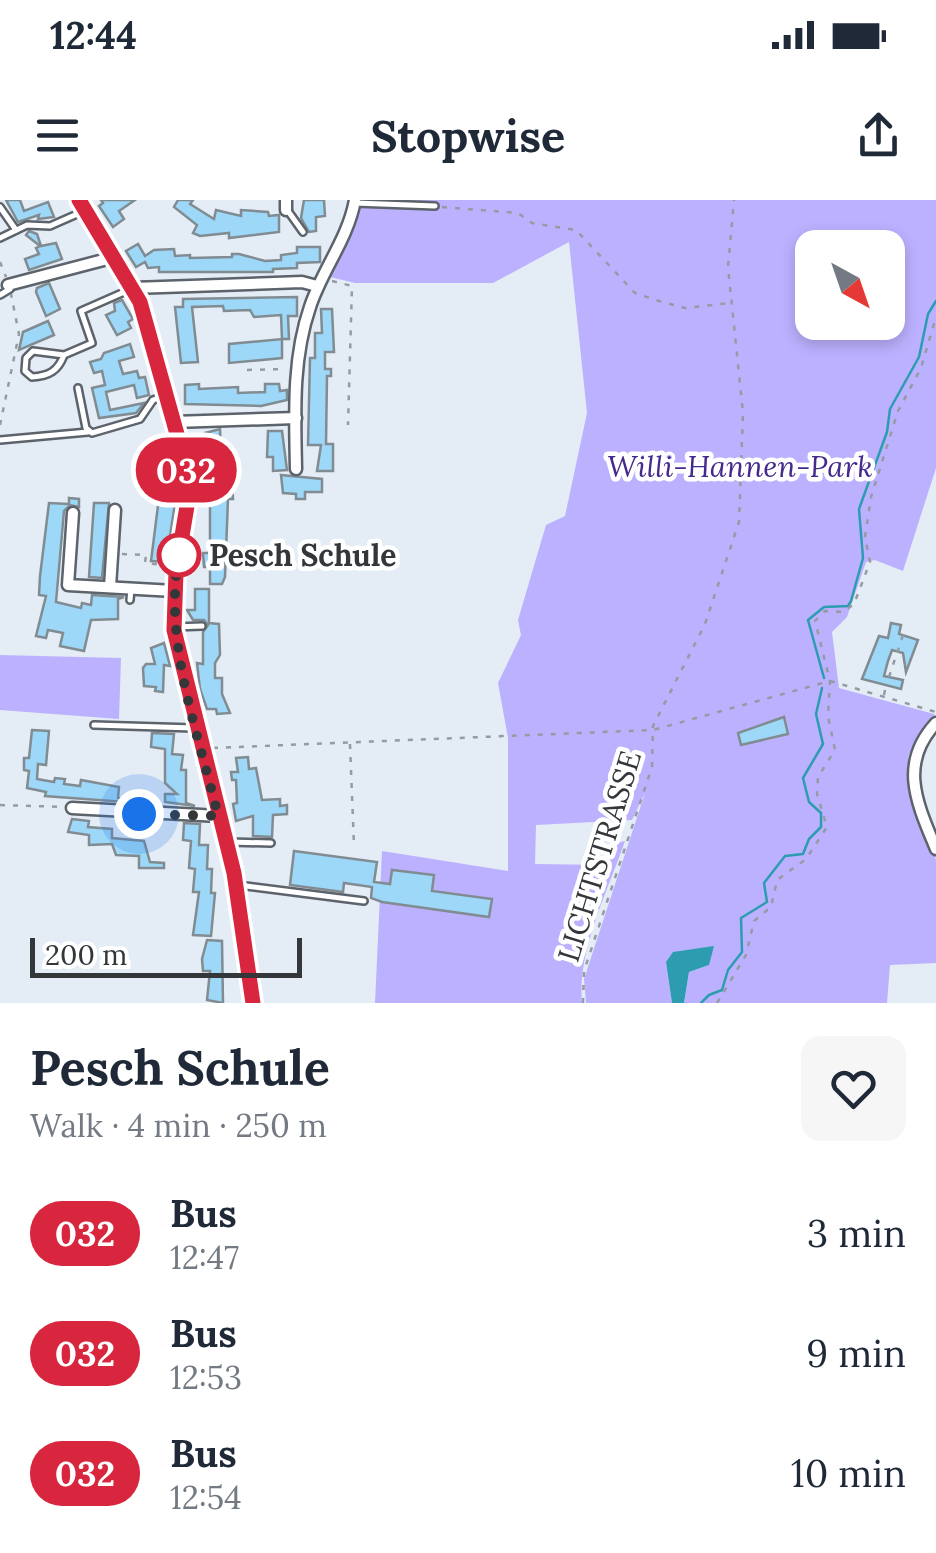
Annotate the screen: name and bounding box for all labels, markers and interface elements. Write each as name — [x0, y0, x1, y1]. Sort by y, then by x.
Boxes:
text: 12:44 — [50, 11, 137, 59]
text: Stopwise — [371, 107, 565, 164]
icon: menu — [30, 108, 85, 163]
icon: share — [851, 108, 906, 163]
north arrow — [795, 230, 905, 340]
map controls — [795, 230, 905, 340]
line badge: 032 — [128, 438, 244, 502]
park label: Willi-Hannen-Park — [607, 447, 873, 485]
text: 032 — [156, 448, 216, 493]
marker: Pesch Schule — [158, 534, 200, 576]
place label: Pesch Schule — [209, 536, 396, 574]
street label: LICHTSTRASSE — [549, 746, 649, 966]
your location — [114, 789, 164, 839]
scale bar — [30, 933, 302, 978]
text: 200 m — [45, 937, 127, 973]
button: heart — [801, 1036, 906, 1141]
text: Pesch Schule — [30, 1037, 330, 1098]
text: Walk · 4 min · 250 m — [30, 1105, 327, 1146]
text: Bus — [170, 1189, 237, 1237]
text: 3 min — [807, 1209, 906, 1257]
text: 032 — [55, 1211, 115, 1256]
text: 12:47 — [170, 1237, 239, 1278]
text: Bus — [170, 1309, 237, 1357]
text: 9 min — [806, 1329, 906, 1377]
text: 032 — [55, 1331, 115, 1376]
text: 12:53 — [170, 1357, 242, 1398]
text: Bus — [170, 1429, 237, 1477]
text: 10 min — [791, 1449, 906, 1497]
text: 032 — [55, 1451, 115, 1496]
text: 12:54 — [170, 1477, 242, 1518]

